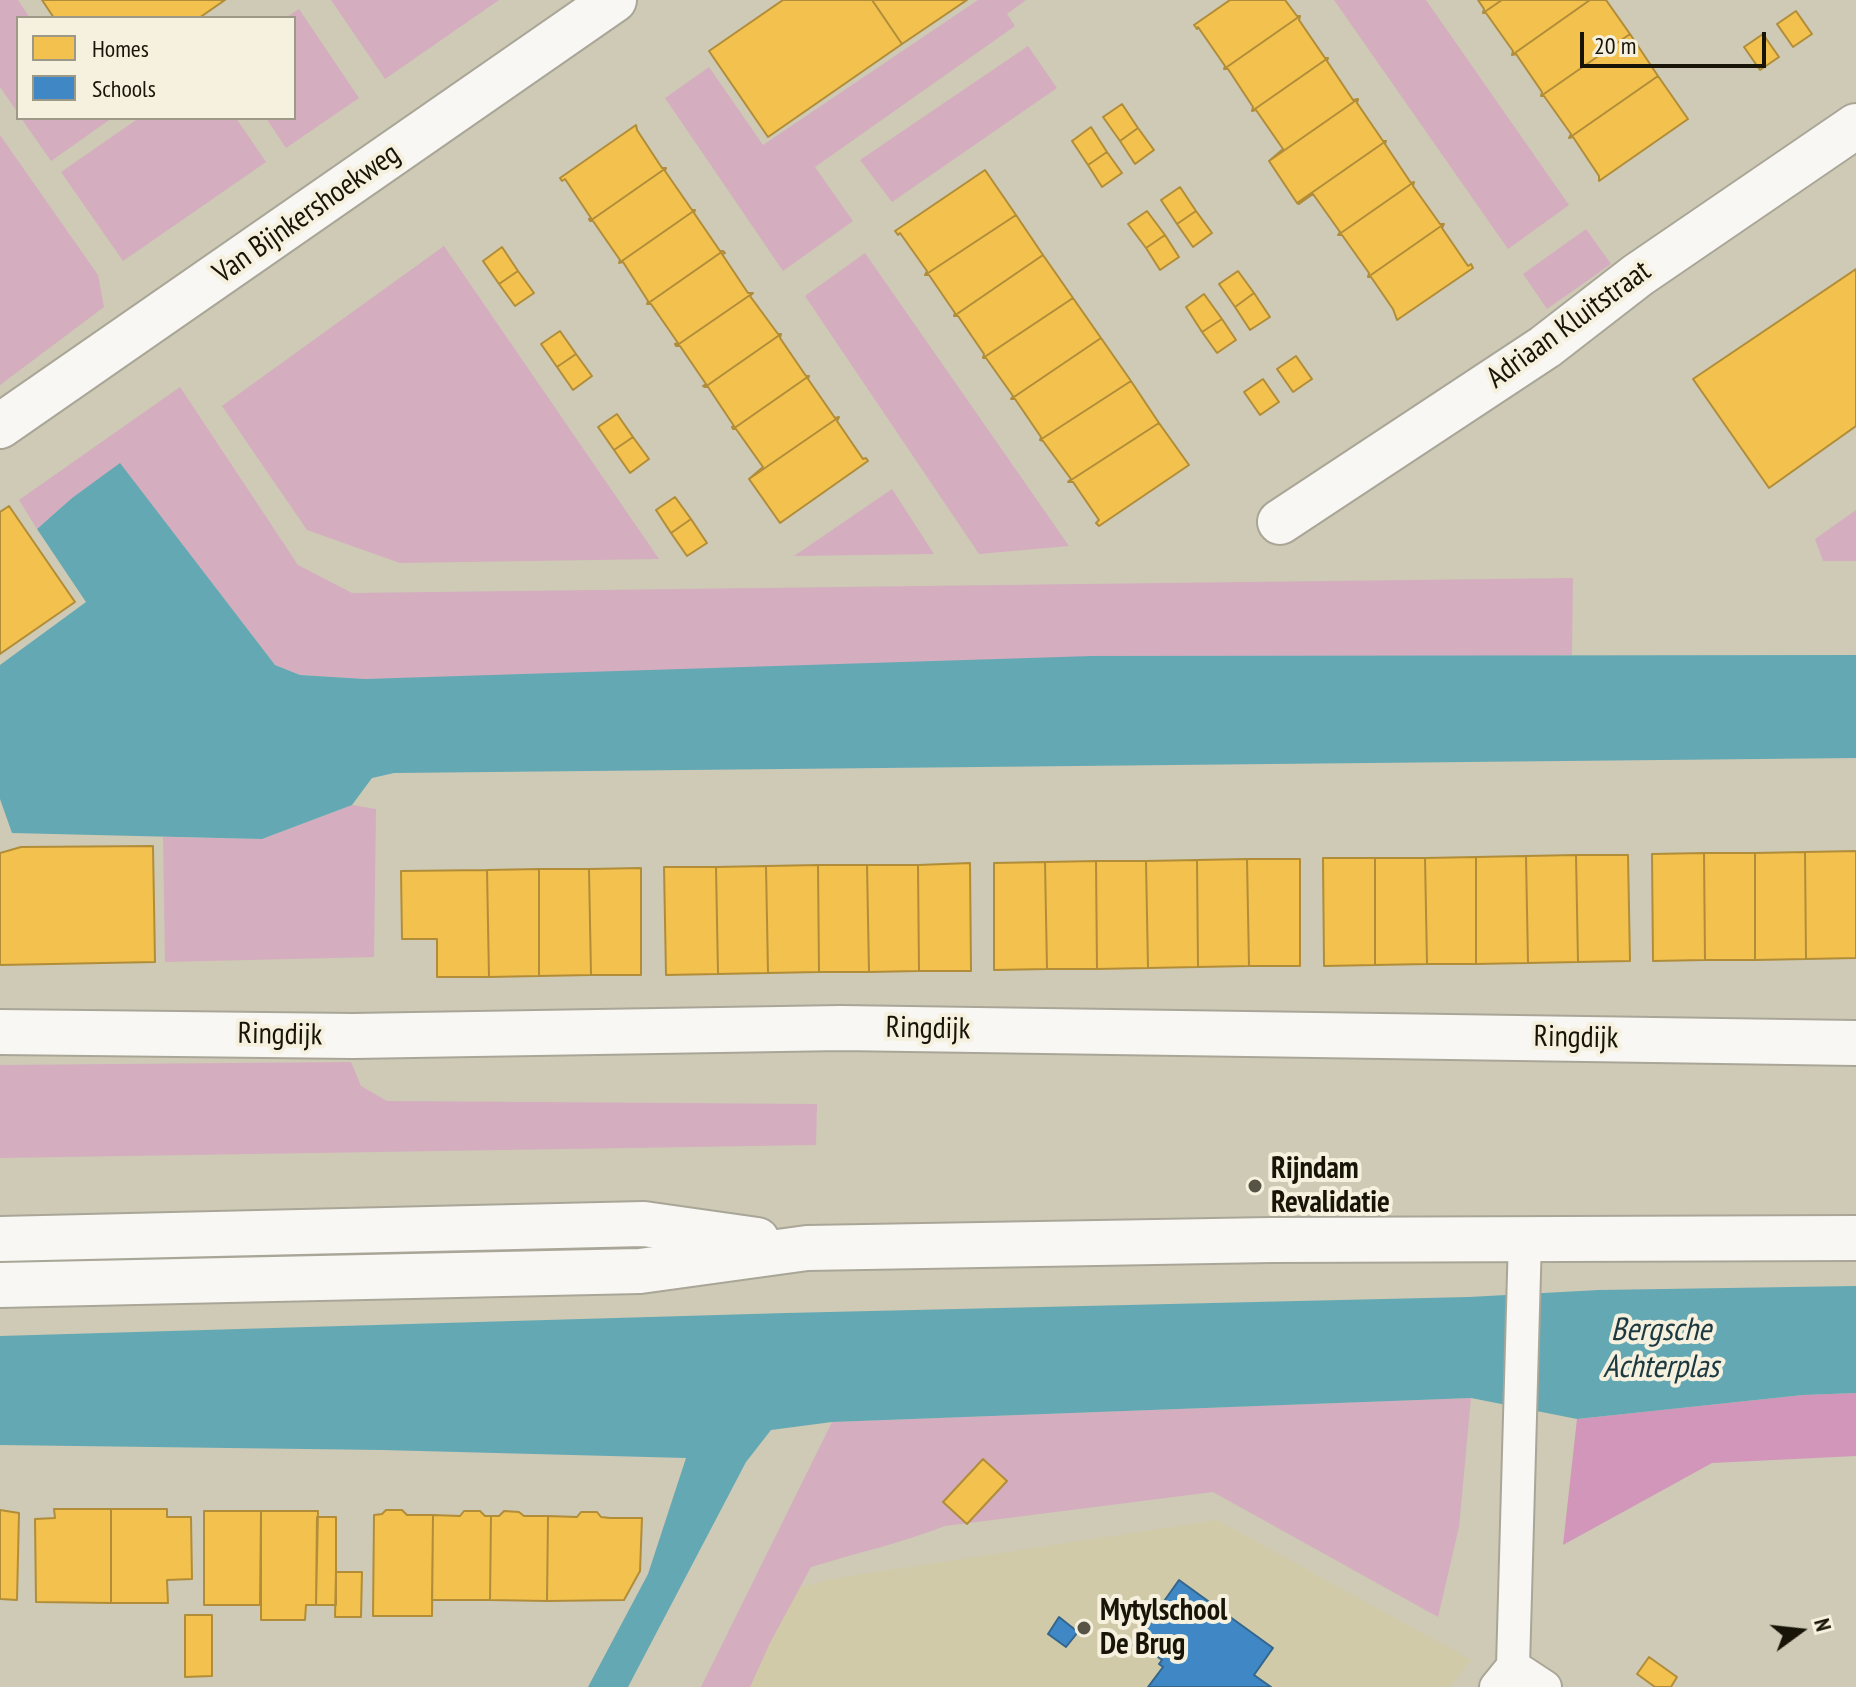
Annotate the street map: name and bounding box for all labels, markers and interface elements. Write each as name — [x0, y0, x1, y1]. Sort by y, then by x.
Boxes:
legend — [16, 16, 296, 120]
scale bar — [1584, 16, 1770, 66]
text: 20 m — [1594, 30, 1636, 61]
text: Homes — [92, 33, 149, 64]
text: Schools — [92, 73, 156, 104]
street label: Van Bijnkershoekweg — [207, 136, 407, 292]
street label: Adriaan Kluitstraat — [1480, 253, 1658, 397]
street label: Ringdijk — [885, 1010, 971, 1048]
street label: Ringdijk — [237, 1016, 323, 1054]
street label: Ringdijk — [1533, 1019, 1619, 1057]
place label: Rijndam Revalidatie — [1271, 1151, 1390, 1222]
marker: Rijndam Revalidatie — [1246, 1177, 1264, 1195]
water label: Bergsche Achterplas — [1603, 1312, 1719, 1387]
north arrow — [1760, 1591, 1840, 1671]
place label: Mytylschool De Brug — [1100, 1593, 1227, 1664]
text: N — [1808, 1615, 1838, 1634]
marker: Mytylschool De Brug — [1075, 1619, 1093, 1637]

